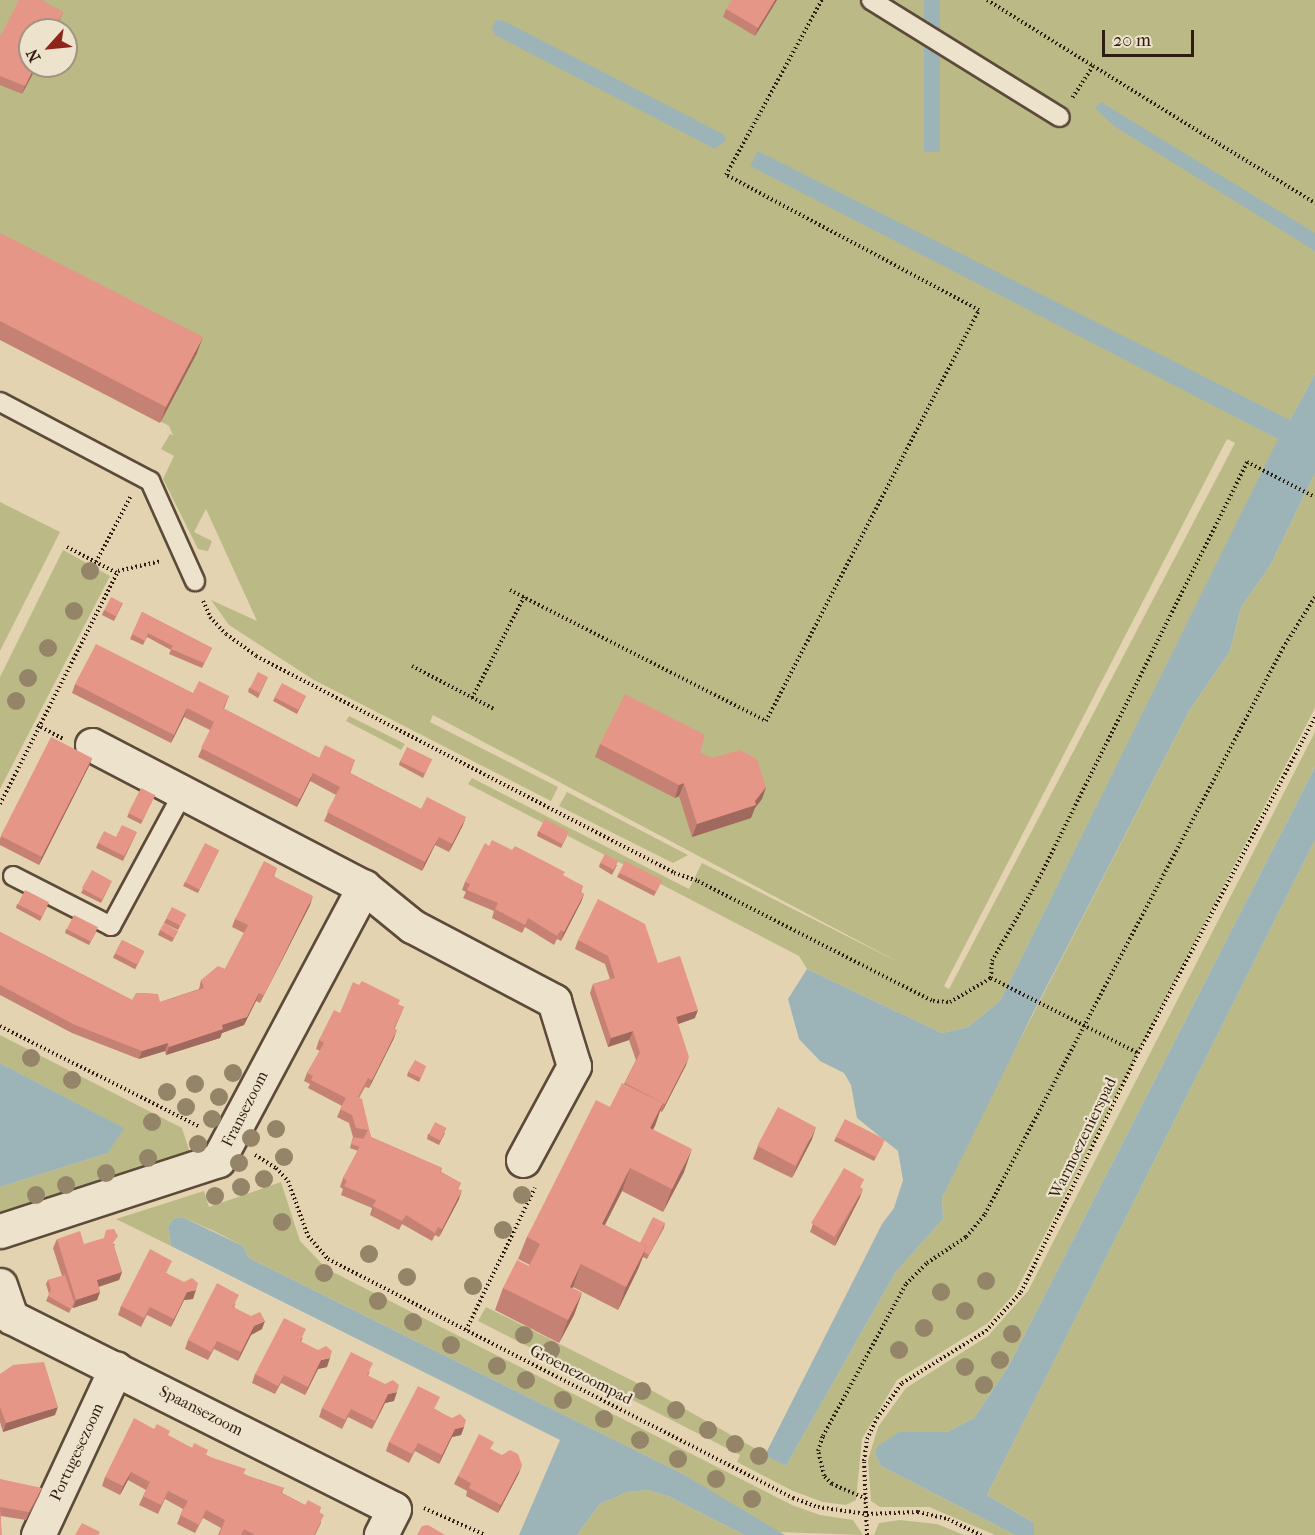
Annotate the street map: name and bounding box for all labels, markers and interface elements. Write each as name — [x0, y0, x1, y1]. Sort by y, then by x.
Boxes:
north arrow — [18, 18, 78, 78]
scale bar — [1105, 18, 1196, 56]
text: 20 m — [1113, 30, 1151, 51]
text: N — [22, 46, 45, 65]
street label: Fransezoom — [218, 1068, 272, 1150]
street label: Warmoezenierspad — [1045, 1074, 1121, 1202]
street label: Groenezoompad — [527, 1341, 635, 1409]
street label: Spaansezoom — [156, 1382, 246, 1440]
street label: Portugesezoom — [46, 1400, 108, 1504]

